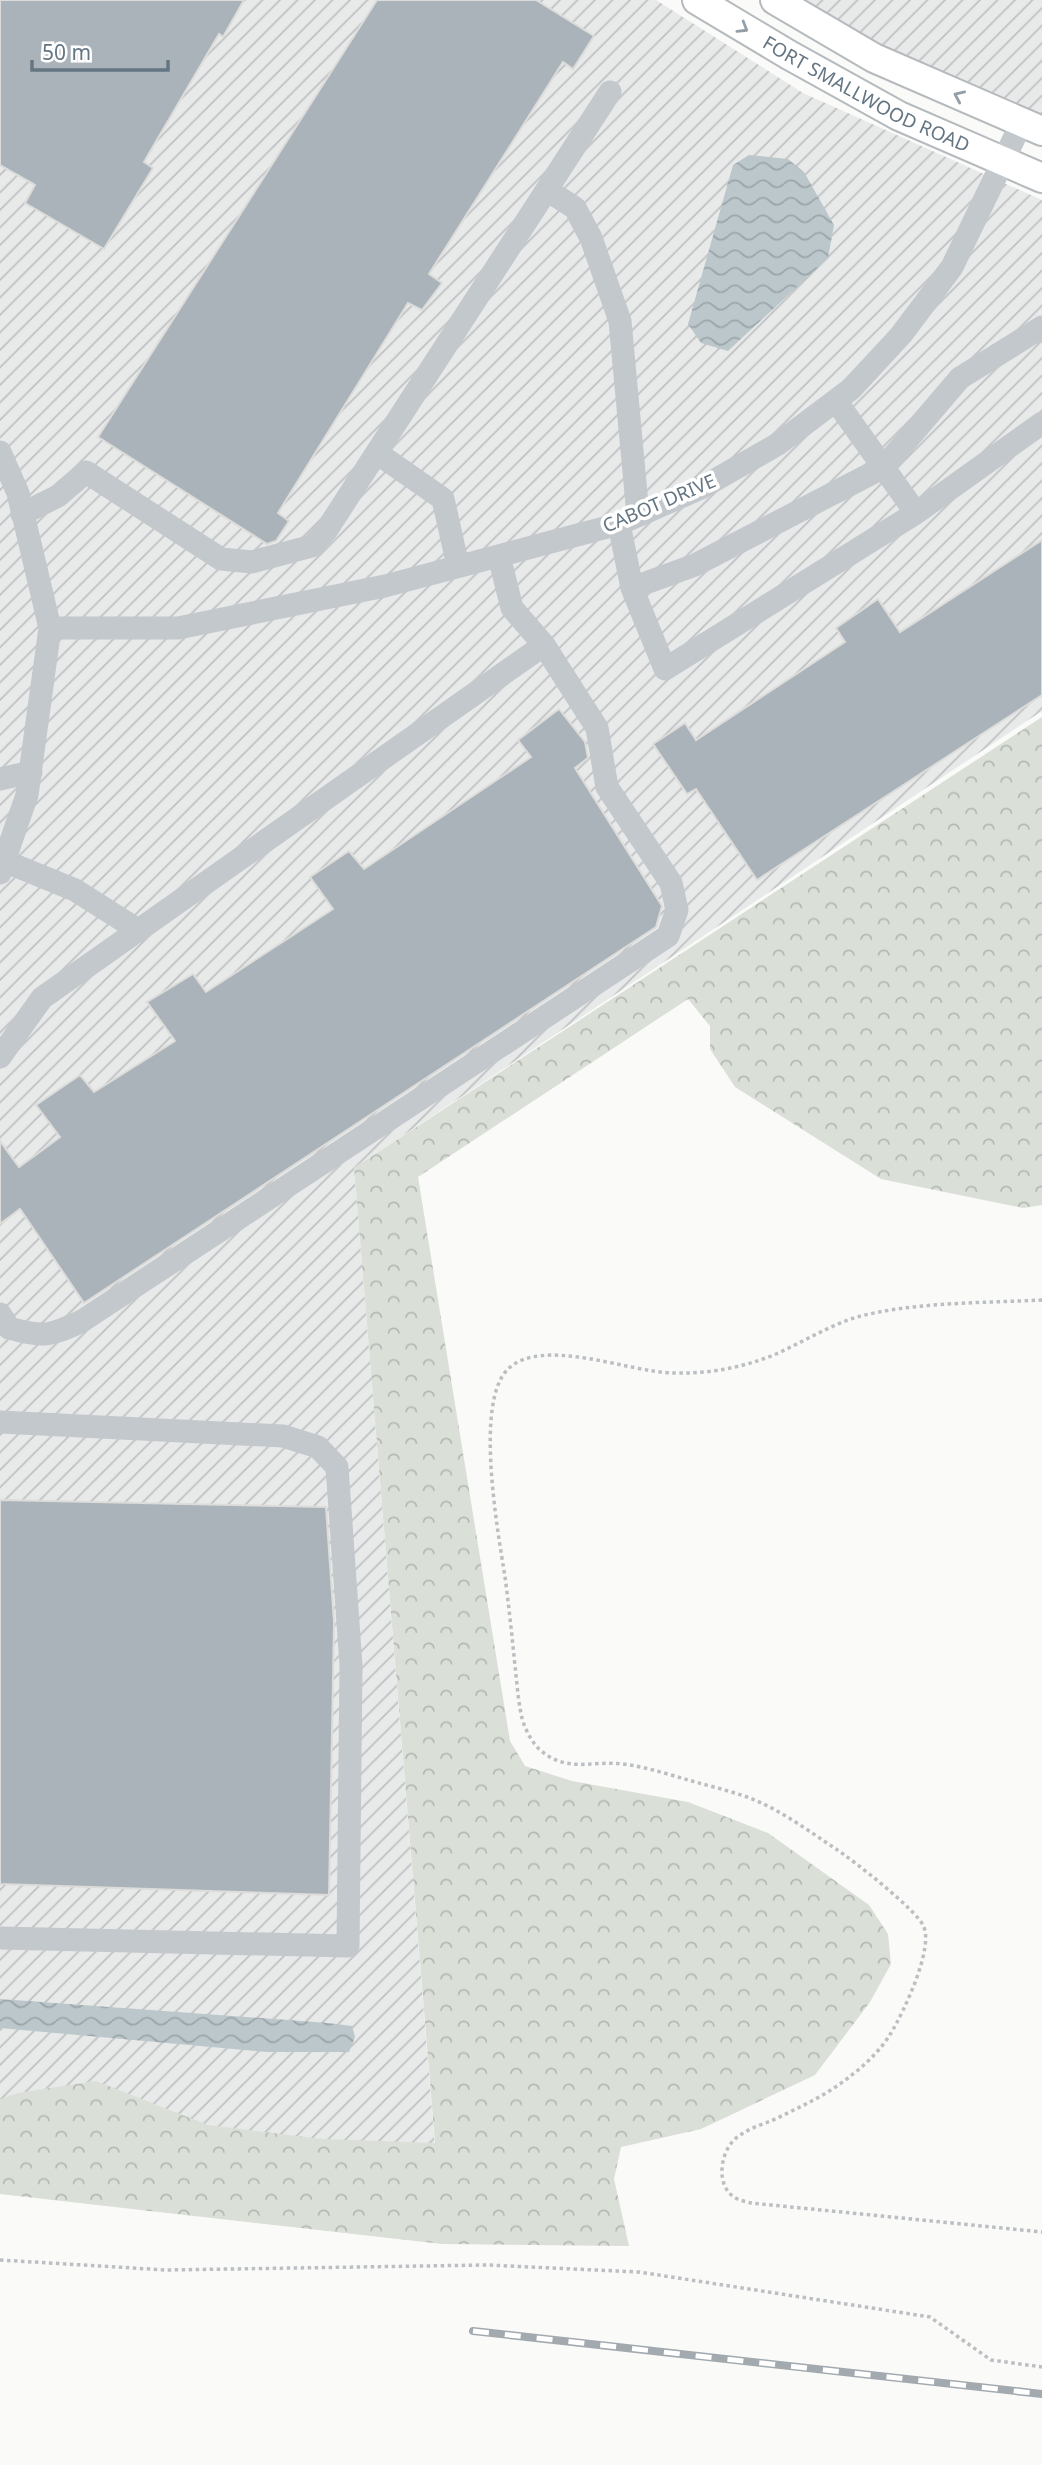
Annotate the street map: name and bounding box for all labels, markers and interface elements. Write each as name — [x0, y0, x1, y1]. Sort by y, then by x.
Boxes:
one-way arrow — [735, 19, 748, 32]
scale bar — [32, 28, 168, 72]
street label: FORT SMALLWOOD ROAD — [758, 29, 974, 158]
text: 50 m — [42, 38, 91, 66]
one-way arrow — [954, 90, 966, 104]
street label: CABOT DRIVE — [599, 468, 719, 538]

